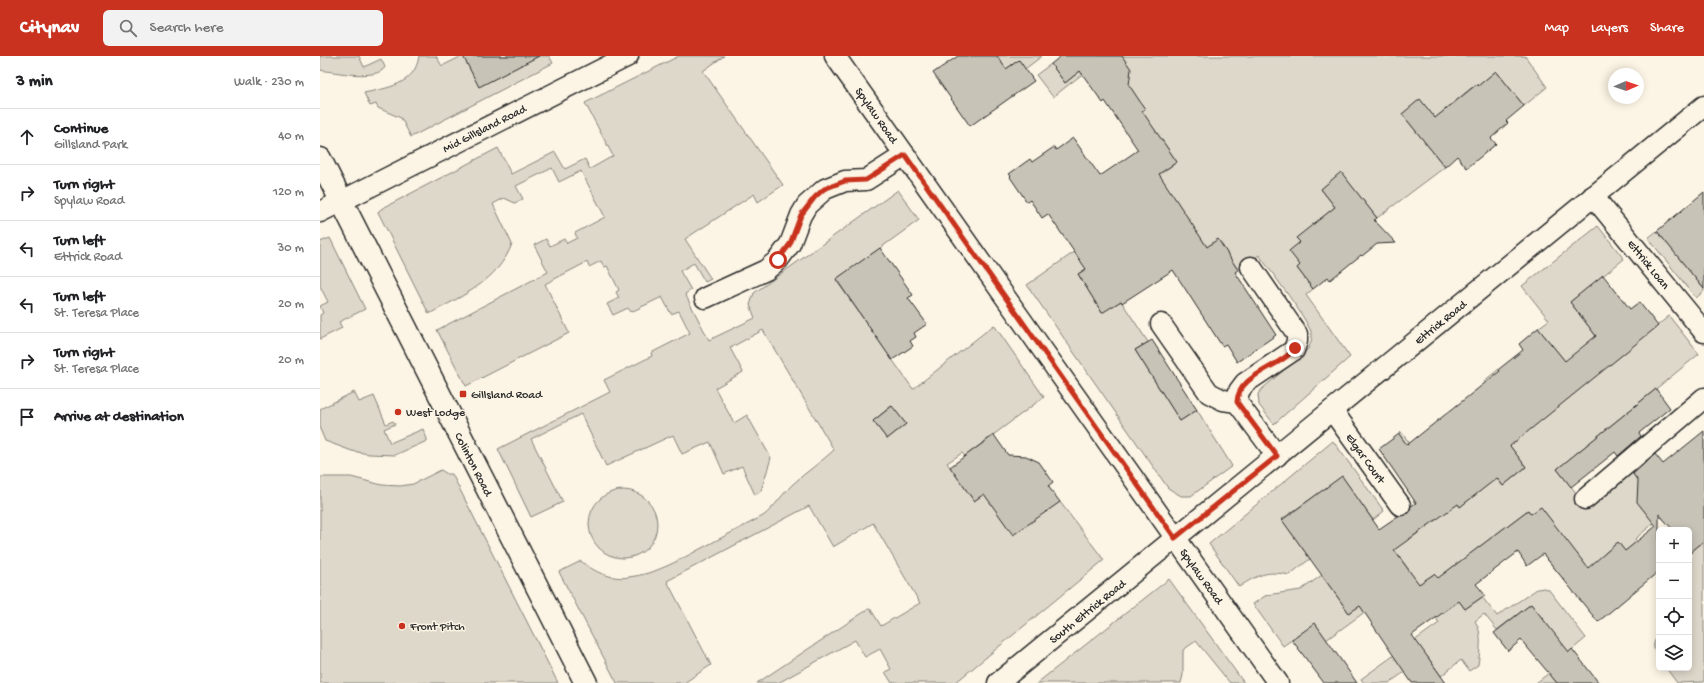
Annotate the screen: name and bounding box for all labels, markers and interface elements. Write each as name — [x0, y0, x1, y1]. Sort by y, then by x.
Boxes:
search box — [103, 10, 383, 46]
text: Citynav — [20, 17, 79, 40]
icon: search — [117, 17, 139, 39]
text: Search here — [149, 19, 223, 37]
text: Map — [1545, 20, 1569, 37]
text: Layers — [1591, 20, 1628, 37]
text: Share — [1650, 20, 1684, 37]
north arrow — [1608, 68, 1644, 104]
text: 3 min — [16, 72, 53, 92]
text: Walk · 230 m — [234, 75, 304, 90]
street label: Spylaw Road — [851, 85, 900, 148]
street label: Mid Gillsland Road — [441, 102, 530, 157]
text: Continue — [54, 120, 108, 138]
icon: ahead — [16, 126, 38, 148]
text: 40 m — [278, 129, 304, 144]
text: Gillsland Park — [54, 138, 127, 153]
text: Turn right — [54, 176, 114, 194]
icon: right — [16, 182, 38, 204]
text: 120 m — [273, 185, 304, 200]
text: Spylaw Road — [54, 194, 124, 209]
text: Turn left — [54, 232, 105, 250]
icon: left — [16, 238, 38, 260]
street label: Ettrick Loan — [1623, 238, 1672, 293]
text: 30 m — [278, 241, 304, 256]
text: Ettrick Road — [54, 250, 122, 265]
route start — [769, 251, 787, 269]
text: Turn left — [54, 288, 105, 306]
icon: left — [16, 294, 38, 316]
text: 20 m — [278, 297, 304, 312]
street label: Ettrick Road — [1413, 298, 1471, 349]
text: St. Teresa Place — [54, 306, 139, 321]
route end — [1286, 339, 1304, 357]
text: Turn right — [54, 344, 114, 362]
icon: right — [16, 350, 38, 372]
text: 20 m — [278, 353, 304, 368]
text: St. Teresa Place — [54, 362, 139, 377]
marker: Gillsland Road — [458, 389, 468, 399]
place label: Gillsland Road — [471, 389, 543, 403]
icon: arrive — [16, 406, 38, 428]
marker: West Lodge — [393, 407, 403, 417]
place label: West Lodge — [406, 407, 466, 421]
text: Arrive at destination — [54, 408, 184, 426]
street label: Colinton Road — [450, 431, 495, 500]
street label: Elgar Court — [1342, 432, 1388, 488]
map controls — [1656, 527, 1692, 671]
button: + — [1656, 527, 1692, 563]
street label: Spylaw Road — [1176, 547, 1226, 608]
button: − — [1656, 563, 1692, 599]
street label: South Ettrick Road — [1047, 577, 1130, 648]
button: locate — [1656, 599, 1692, 635]
marker: Front Pitch — [397, 621, 407, 631]
place label: Front Pitch — [409, 621, 465, 635]
button: layers — [1656, 635, 1692, 671]

